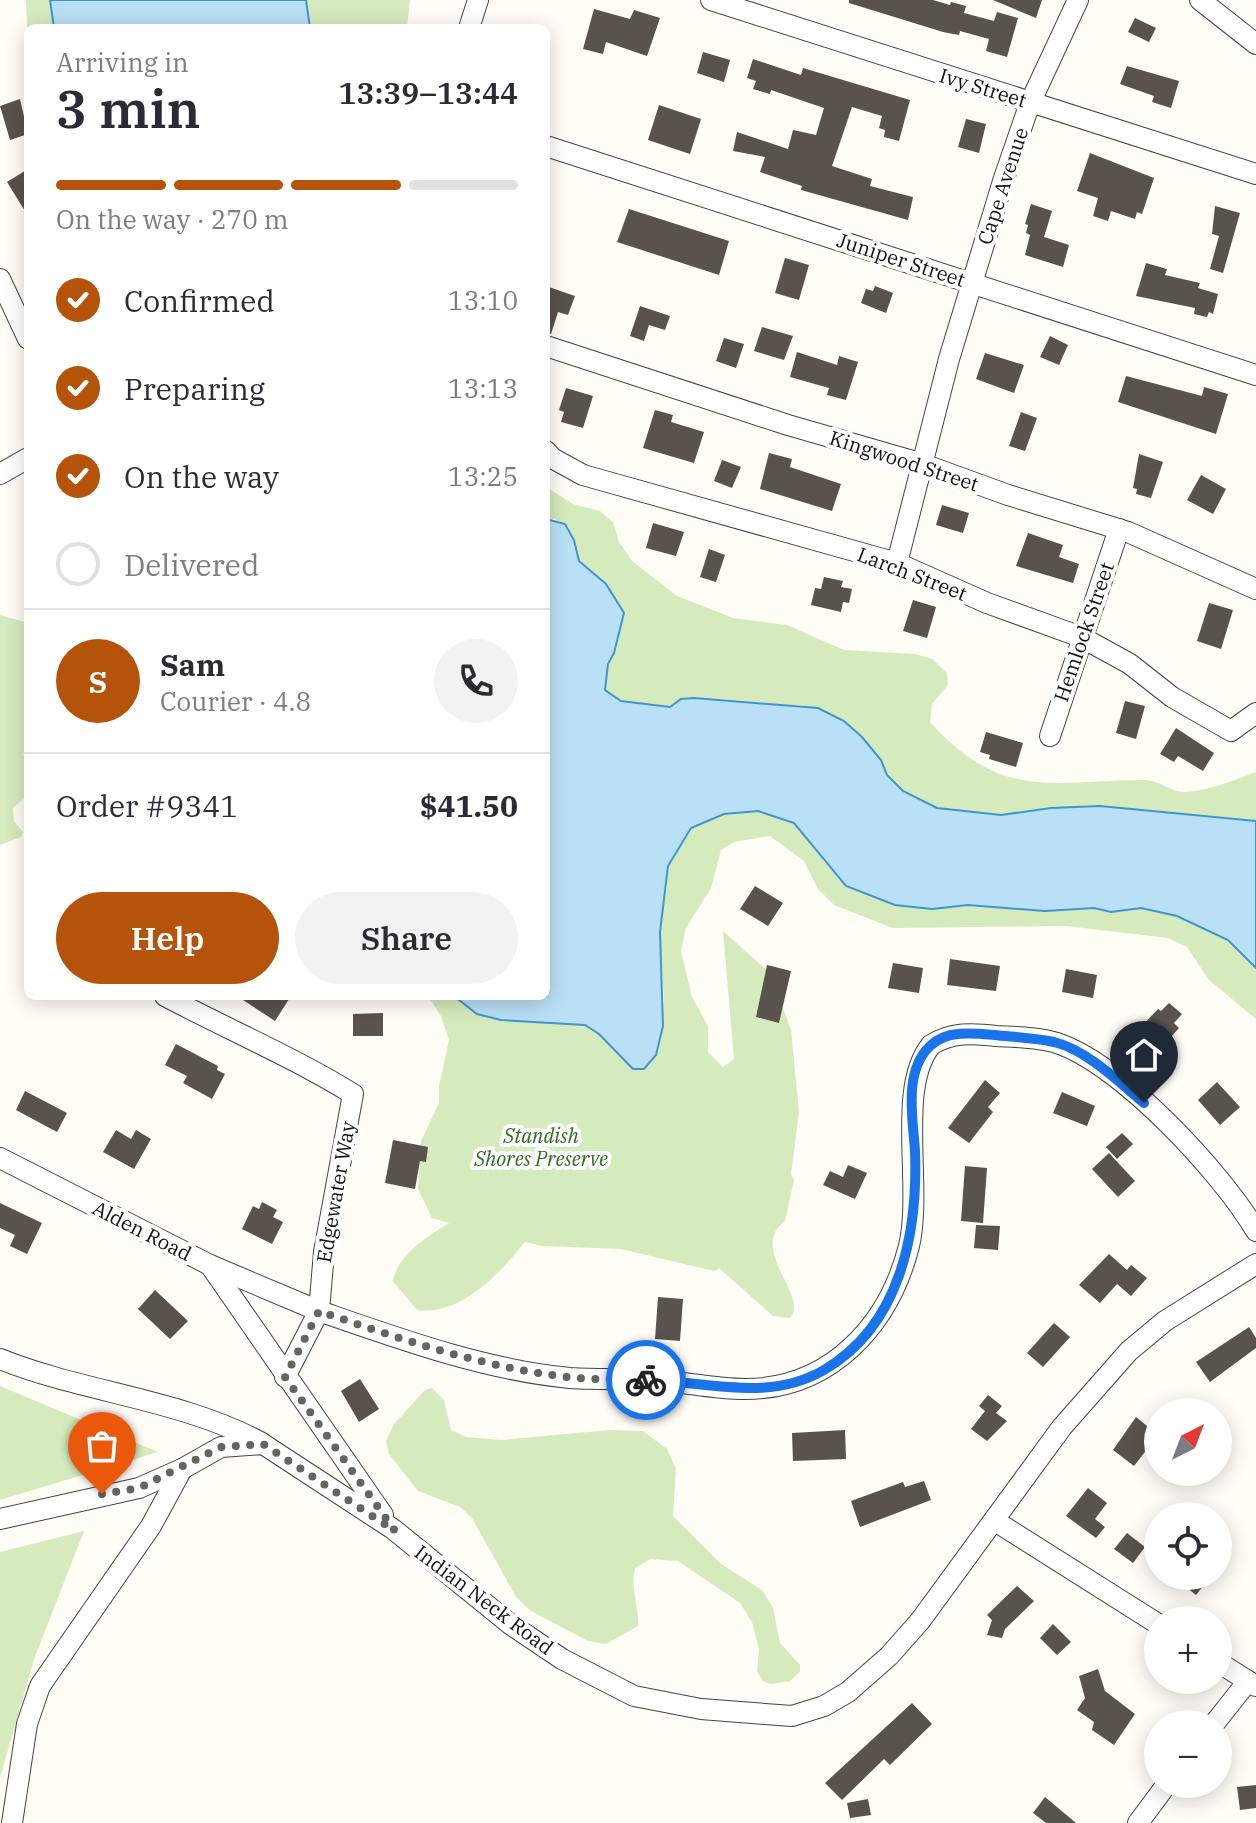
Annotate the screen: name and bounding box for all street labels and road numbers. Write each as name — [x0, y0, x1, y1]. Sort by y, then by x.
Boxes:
street label: Ivy Street — [936, 62, 1030, 114]
street label: Cape Avenue — [971, 124, 1034, 248]
street label: Juniper Street — [834, 226, 969, 293]
street label: Kingwood Street — [826, 424, 982, 497]
street label: Larch Street — [854, 540, 971, 607]
street label: Hemlock Street — [1047, 559, 1120, 705]
street label: Edgewater Way — [310, 1119, 361, 1265]
street label: Alden Road — [88, 1194, 196, 1267]
street label: Indian Neck Road — [409, 1539, 559, 1661]

